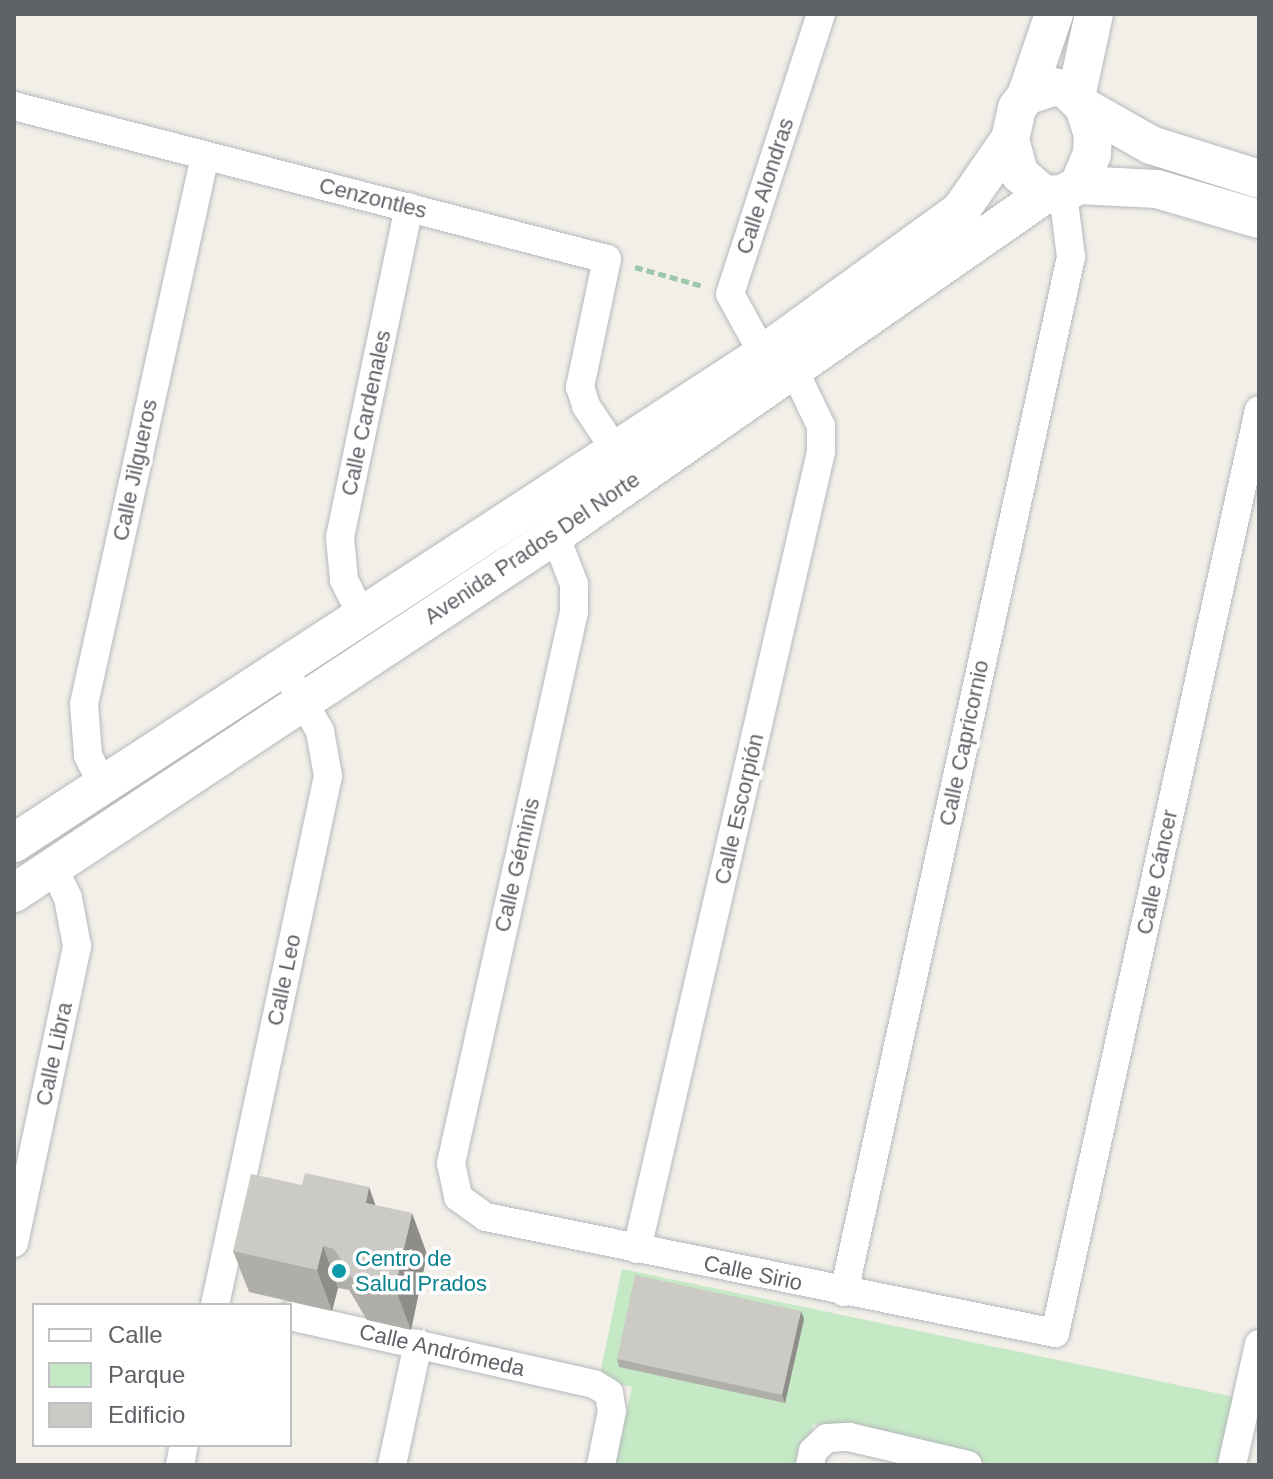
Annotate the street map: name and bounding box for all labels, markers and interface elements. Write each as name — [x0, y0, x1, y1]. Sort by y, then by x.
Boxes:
street label: Calle Alondras — [730, 114, 800, 258]
street label: Cenzontles — [316, 172, 430, 224]
street label: Calle Cardenales — [336, 328, 396, 498]
street label: Calle Jilgueros — [107, 397, 163, 543]
street label: Avenida Prados Del Norte — [419, 466, 645, 630]
street label: Calle Capricornio — [934, 658, 994, 828]
street label: Calle Escorpión — [709, 731, 769, 887]
street label: Calle Géminis — [489, 795, 545, 935]
street label: Calle Cáncer — [1131, 807, 1183, 937]
street label: Calle Leo — [261, 932, 307, 1028]
street label: Calle Libra — [30, 1000, 78, 1108]
place label: Centro de Salud Prados — [355, 1245, 487, 1296]
street label: Calle Sirio — [701, 1250, 805, 1296]
marker: Centro de Salud Prados — [330, 1262, 348, 1280]
legend — [32, 1303, 292, 1447]
street label: Calle Andrómeda — [356, 1318, 528, 1382]
text: Calle — [108, 1321, 163, 1348]
text: Parque — [108, 1361, 185, 1388]
text: Edificio — [108, 1401, 185, 1428]

